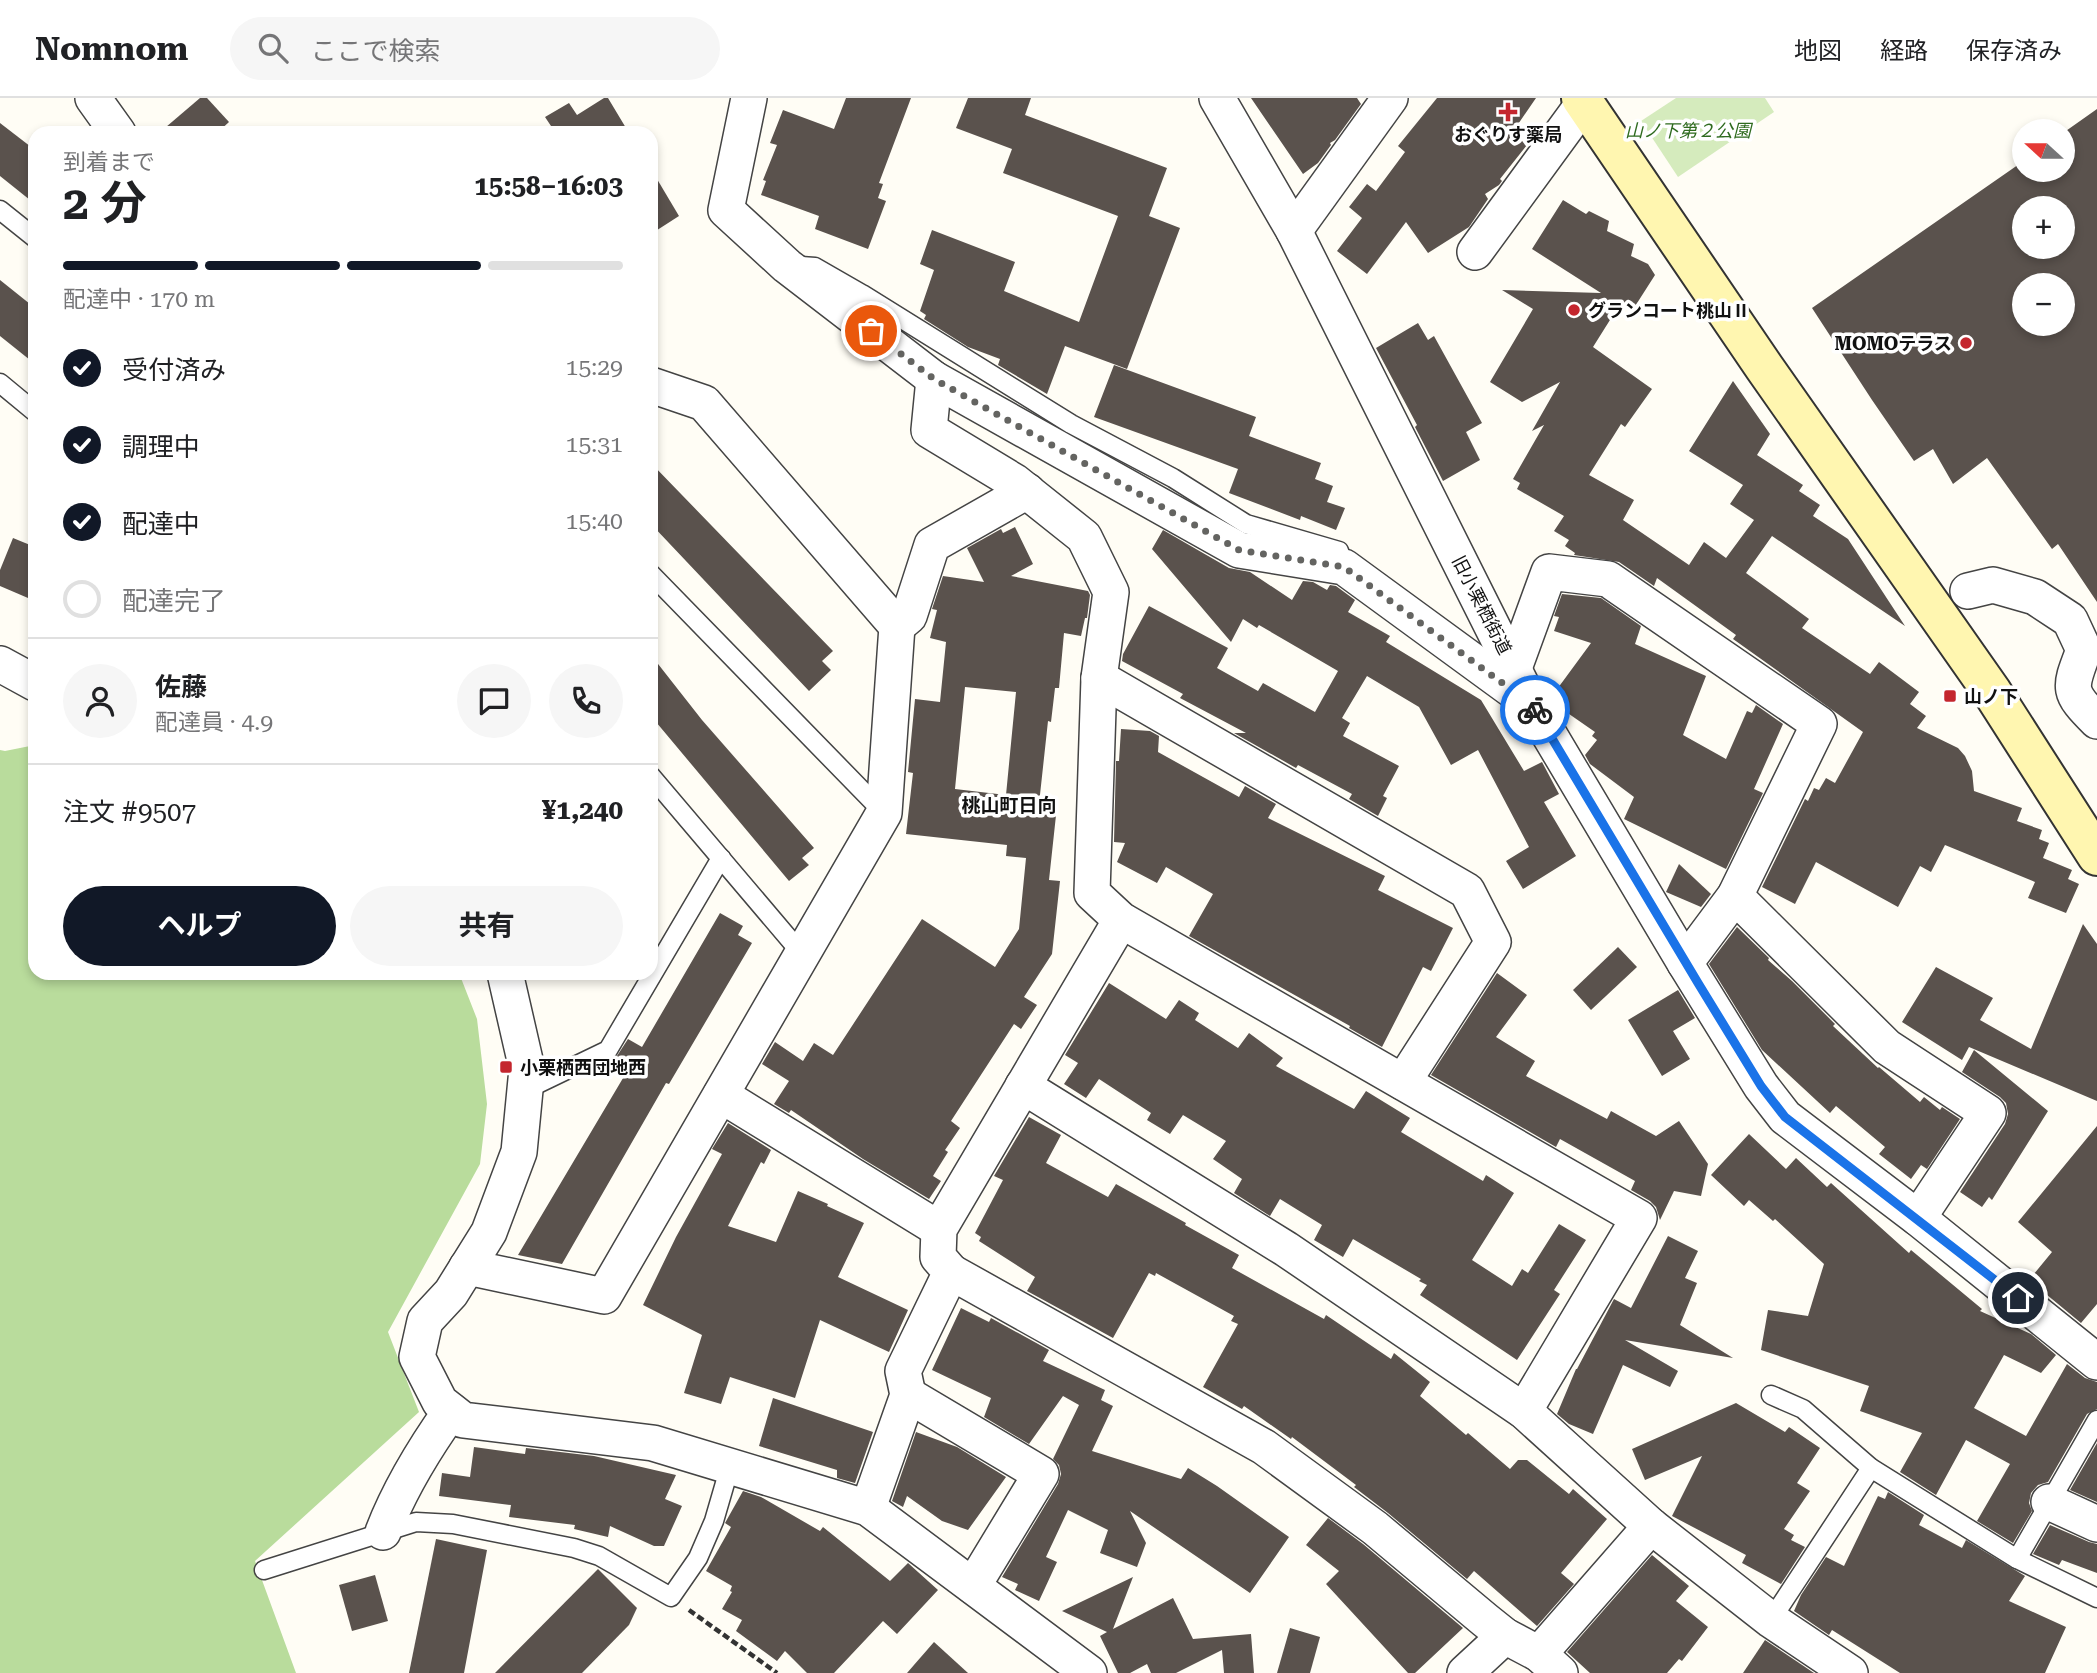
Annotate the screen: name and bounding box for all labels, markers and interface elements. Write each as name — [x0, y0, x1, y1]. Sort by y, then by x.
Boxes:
search box — [230, 17, 720, 80]
text: Nomnom — [35, 29, 188, 68]
icon: search — [254, 29, 292, 67]
text: ここで検索 — [310, 36, 440, 66]
text: 地図 — [1794, 37, 1842, 65]
text: 経路 — [1880, 37, 1928, 65]
text: 保存済み — [1966, 37, 2062, 65]
marker: おぐりす薬局 — [1500, 104, 1516, 120]
north arrow — [2012, 119, 2076, 182]
map controls — [2012, 119, 2075, 336]
park label: 山ノ下第２公園 — [1625, 120, 1754, 141]
place label: おぐりす薬局 — [1454, 124, 1562, 145]
text: 到着まで — [63, 149, 155, 176]
text: 15:58–16:03 — [474, 171, 623, 201]
text: 2 分 — [63, 176, 146, 230]
button: + — [2012, 196, 2075, 259]
button: − — [2012, 273, 2075, 336]
text: 配達中 · 170 m — [63, 286, 215, 313]
place label: グランコート桃山Ⅱ — [1588, 300, 1750, 321]
pin — [841, 301, 901, 361]
marker: グランコート桃山Ⅱ — [1566, 302, 1582, 318]
icon: bag — [852, 312, 890, 350]
place label: MOMOテラス — [1835, 333, 1952, 354]
marker: MOMOテラス — [1958, 335, 1974, 351]
icon: check — [63, 349, 101, 387]
text: 15:29 — [566, 354, 623, 381]
text: 受付済み — [122, 355, 226, 385]
icon: check — [63, 426, 101, 464]
text: 15:31 — [566, 431, 623, 458]
text: 調理中 — [122, 432, 200, 462]
icon: check — [63, 503, 101, 541]
text: 15:40 — [566, 508, 623, 535]
text: 配達中 — [122, 509, 200, 539]
street label: 旧小栗栖街道 — [1448, 552, 1516, 658]
text: 配達完了 — [122, 586, 226, 616]
button: person — [63, 664, 137, 738]
button: chat — [457, 664, 531, 738]
button: phone — [549, 664, 623, 738]
text: 佐藤 — [155, 672, 207, 702]
courier — [1500, 675, 1570, 745]
place label: 山ノ下 — [1964, 686, 2018, 707]
marker: 山ノ下 — [1942, 688, 1958, 704]
icon: bike — [1516, 691, 1554, 729]
text: 配達員 · 4.9 — [155, 709, 273, 736]
district label: 桃山町日向 — [961, 794, 1057, 817]
text: ¥1,240 — [542, 795, 623, 825]
text: 注文 #9507 — [63, 797, 196, 827]
button: ヘルプ — [63, 886, 336, 966]
button: 共有 — [350, 886, 623, 966]
place label: 小栗栖西団地西 — [520, 1057, 646, 1078]
marker: 小栗栖西団地西 — [498, 1059, 514, 1075]
pin — [1988, 1268, 2048, 1328]
icon: home — [1999, 1279, 2037, 1317]

